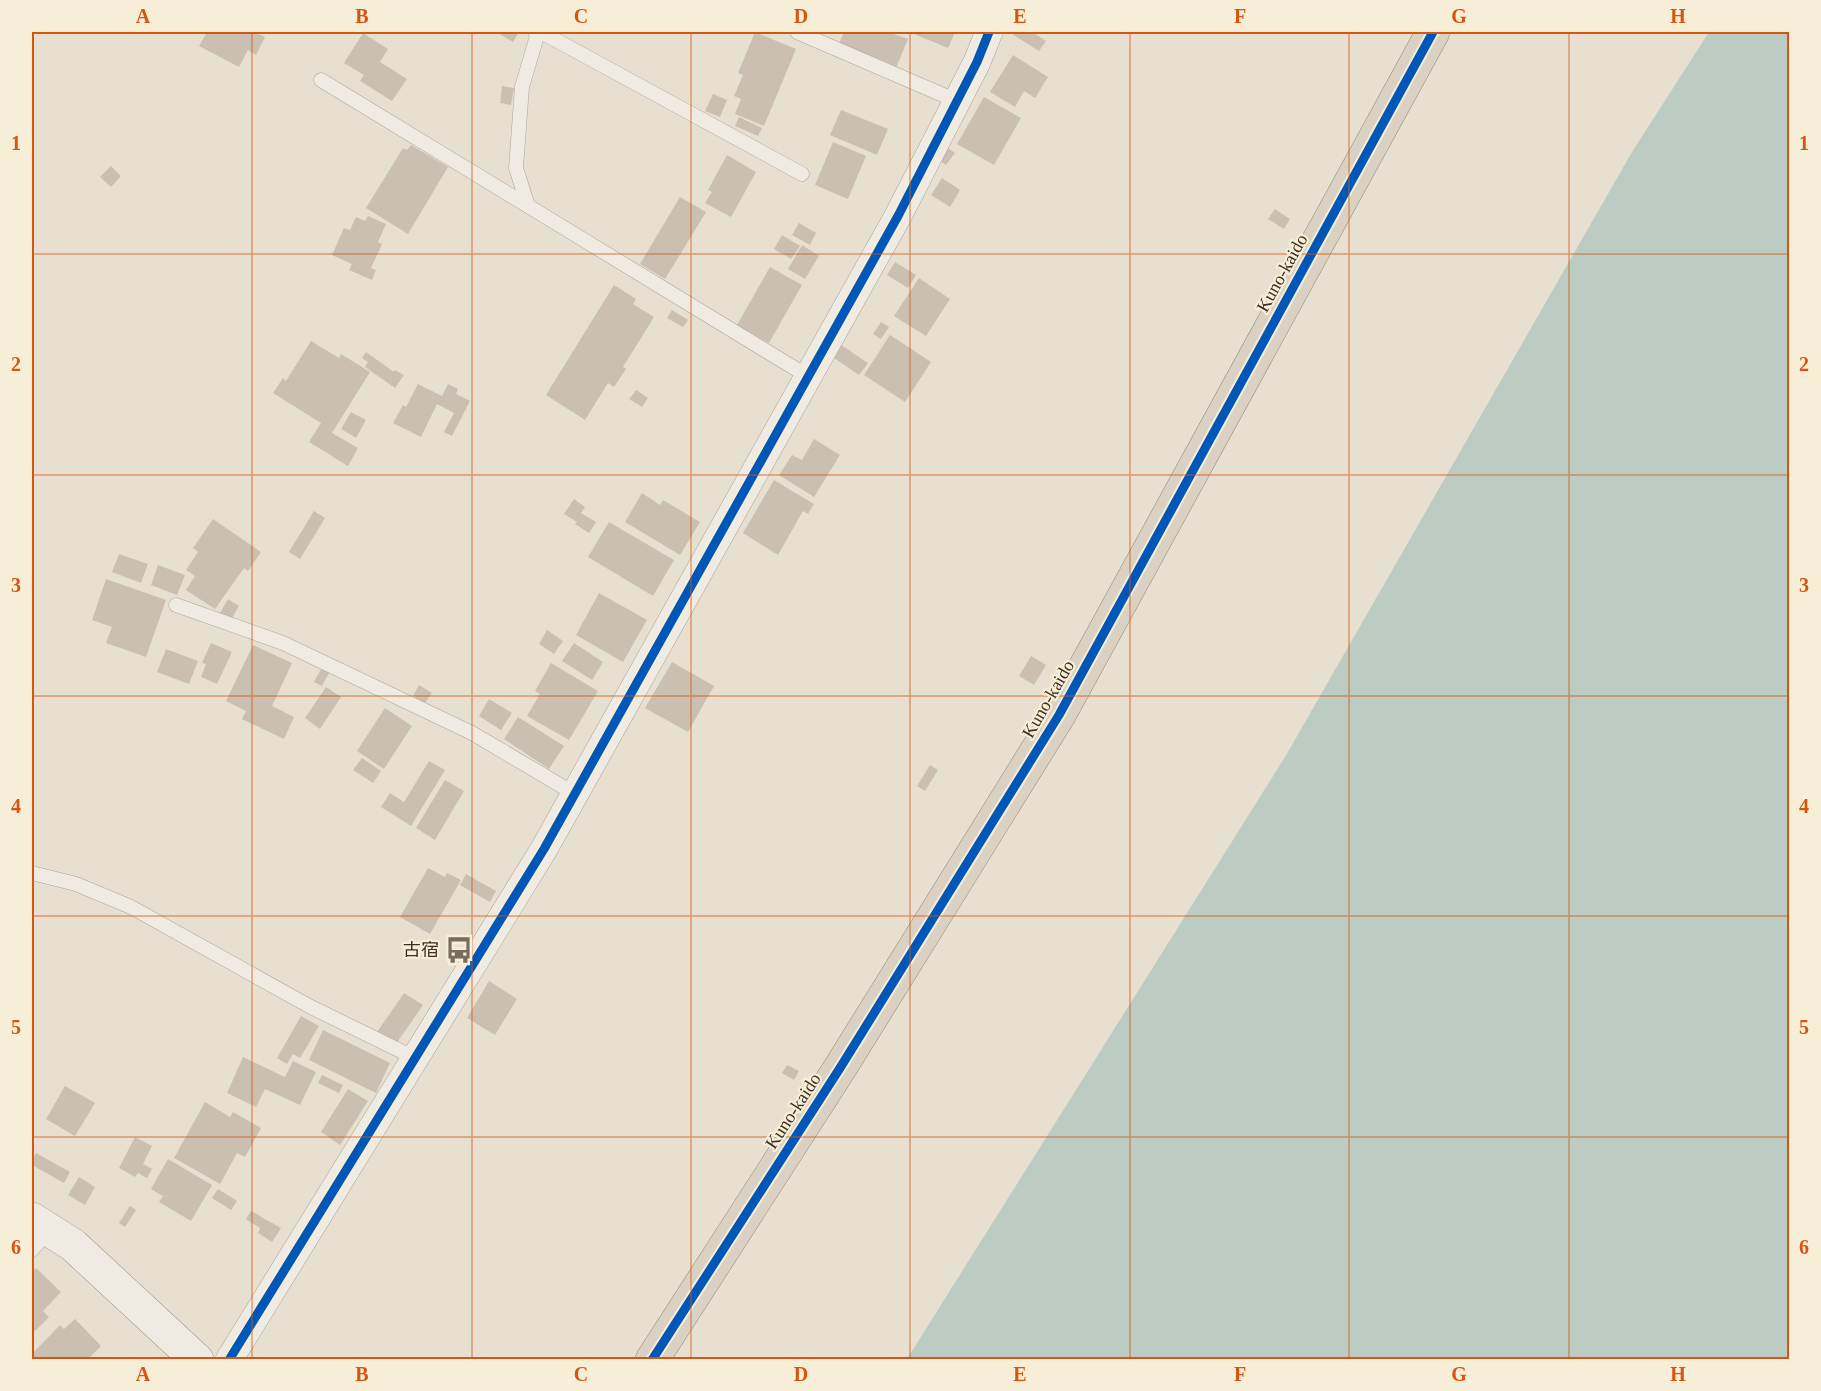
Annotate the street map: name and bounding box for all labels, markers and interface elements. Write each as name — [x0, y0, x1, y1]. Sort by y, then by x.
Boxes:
text: A — [136, 5, 151, 27]
text: B — [355, 5, 369, 27]
text: C — [574, 5, 588, 27]
text: D — [794, 5, 808, 27]
text: E — [1013, 5, 1027, 27]
text: F — [1234, 5, 1246, 27]
text: G — [1451, 5, 1467, 27]
text: H — [1670, 5, 1686, 27]
text: 1 — [11, 132, 21, 154]
text: 1 — [1799, 132, 1809, 154]
street label: Kuno-kaido — [1252, 231, 1312, 315]
text: 2 — [11, 353, 21, 375]
text: 2 — [1799, 353, 1809, 375]
text: 3 — [11, 574, 21, 596]
text: 3 — [1799, 574, 1809, 596]
street label: Kuno-kaido — [1018, 657, 1078, 741]
text: 4 — [11, 795, 21, 817]
text: 4 — [1799, 795, 1809, 817]
bus stop icon: 古宿 — [444, 935, 474, 965]
place label: 古宿 — [403, 940, 439, 960]
text: 5 — [11, 1016, 21, 1038]
text: 5 — [1799, 1016, 1809, 1038]
street label: Kuno-kaido — [761, 1069, 825, 1153]
text: 6 — [11, 1236, 21, 1258]
text: 6 — [1799, 1236, 1809, 1258]
text: A — [136, 1363, 151, 1385]
text: B — [355, 1363, 369, 1385]
text: C — [574, 1363, 588, 1385]
text: D — [794, 1363, 808, 1385]
text: E — [1013, 1363, 1027, 1385]
text: F — [1234, 1363, 1246, 1385]
text: G — [1451, 1363, 1467, 1385]
text: H — [1670, 1363, 1686, 1385]

